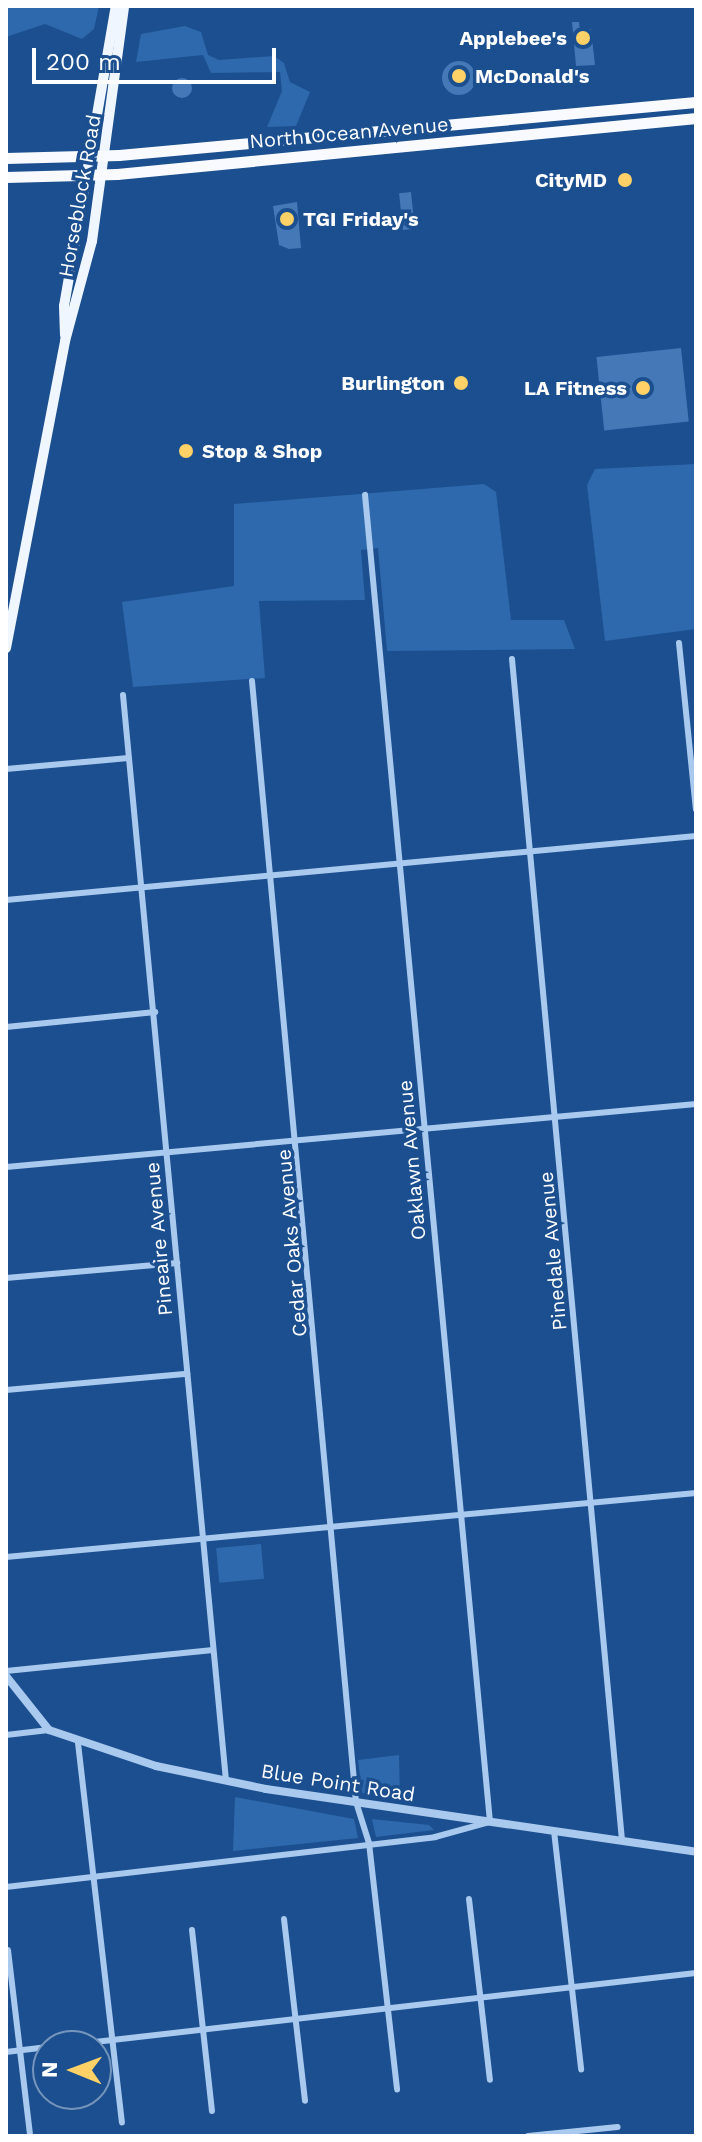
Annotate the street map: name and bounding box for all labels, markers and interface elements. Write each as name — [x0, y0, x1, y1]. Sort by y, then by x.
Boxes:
place label: Applebee's — [459, 26, 567, 50]
marker: Applebee's — [574, 29, 592, 47]
scale bar — [36, 32, 280, 82]
text: 200 m — [46, 48, 121, 76]
place label: McDonald's — [475, 64, 589, 88]
marker: McDonald's — [450, 67, 468, 85]
street label: North Ocean Avenue — [248, 112, 450, 154]
street label: Horseblock Road — [54, 113, 106, 279]
place label: CityMD — [535, 168, 607, 192]
marker: CityMD — [614, 169, 636, 191]
place label: TGI Friday's — [303, 207, 419, 231]
marker: TGI Friday's — [278, 210, 296, 228]
place label: Burlington — [341, 371, 445, 395]
marker: Burlington — [452, 374, 470, 392]
place label: LA Fitness — [524, 376, 627, 400]
marker: LA Fitness — [634, 379, 652, 397]
place label: Stop & Shop — [202, 439, 322, 463]
marker: Stop & Shop — [177, 442, 195, 460]
street label: Oaklawn Avenue — [393, 1079, 431, 1241]
street label: Cedar Oaks Avenue — [272, 1148, 312, 1338]
street label: Pineaire Avenue — [140, 1161, 178, 1317]
street label: Pinedale Avenue — [534, 1170, 572, 1332]
street label: Blue Point Road — [259, 1759, 417, 1807]
north arrow — [32, 2030, 112, 2110]
text: N — [37, 2061, 62, 2078]

